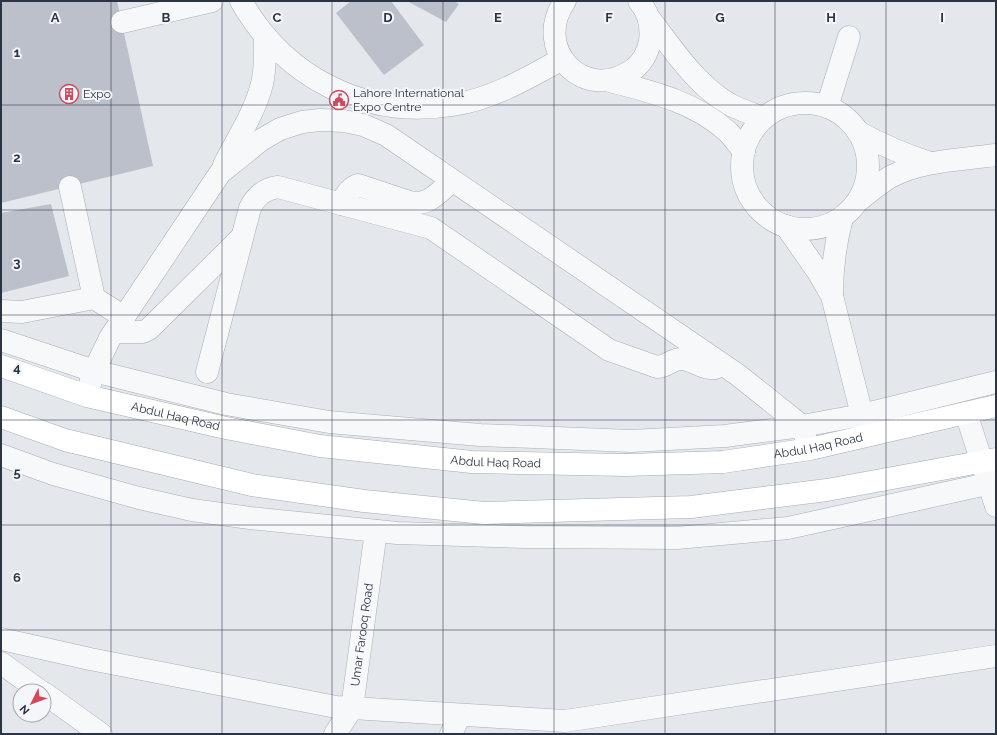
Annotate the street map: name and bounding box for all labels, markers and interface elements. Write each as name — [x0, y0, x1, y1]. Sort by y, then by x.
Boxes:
text: A — [51, 10, 60, 25]
text: B — [162, 10, 171, 25]
text: C — [273, 10, 282, 25]
text: D — [383, 10, 393, 25]
text: E — [494, 10, 502, 25]
text: F — [605, 10, 613, 25]
text: G — [715, 10, 725, 25]
text: H — [826, 10, 836, 25]
text: I — [940, 10, 944, 25]
text: 1 — [14, 45, 21, 60]
building icon: Expo — [58, 83, 80, 105]
place label: Lahore International Expo Centre — [353, 86, 465, 114]
place label: Expo — [83, 87, 111, 101]
public building icon: Lahore International Expo Centre — [328, 89, 350, 111]
text: 2 — [13, 150, 21, 165]
text: 3 — [13, 255, 21, 270]
text: 4 — [13, 360, 21, 375]
street label: Abdul Haq Road — [130, 399, 221, 433]
street label: Abdul Haq Road — [773, 430, 864, 461]
street label: Abdul Haq Road — [450, 453, 541, 470]
text: 5 — [13, 465, 21, 480]
text: 6 — [13, 570, 21, 585]
street label: Umar Farooq Road — [348, 582, 376, 687]
north arrow — [12, 683, 52, 723]
text: N — [17, 702, 33, 717]

